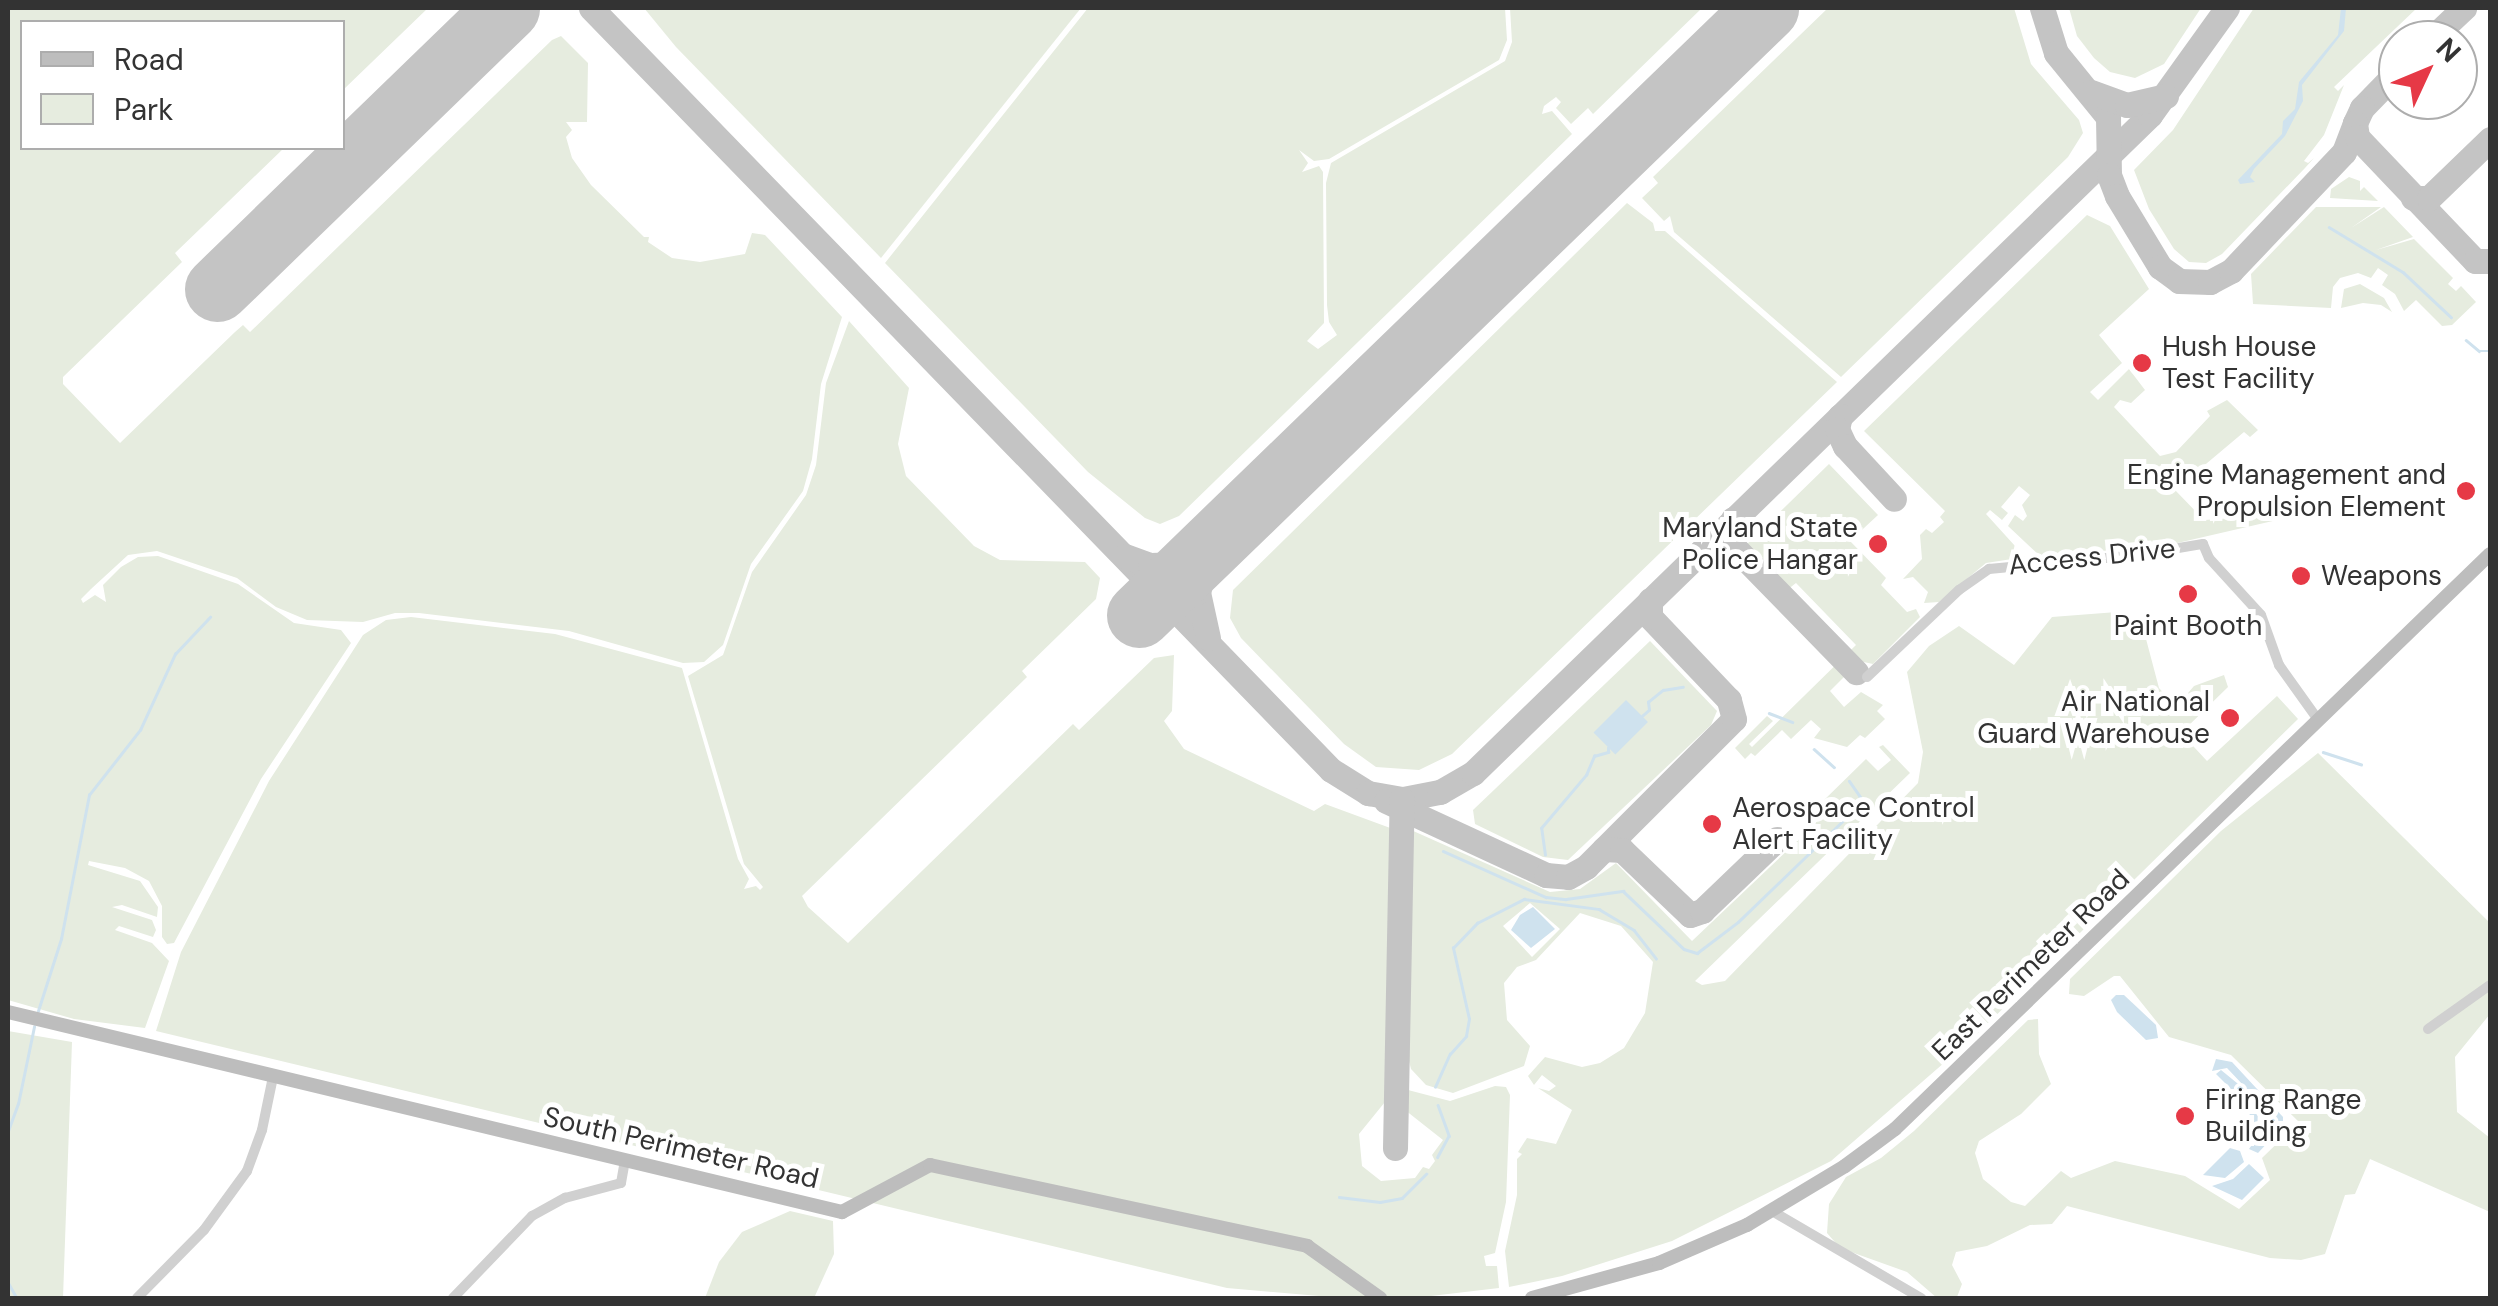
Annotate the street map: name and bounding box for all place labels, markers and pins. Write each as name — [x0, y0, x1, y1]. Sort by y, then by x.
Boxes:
place label: Hush House Test Facility — [2162, 330, 2316, 396]
marker: Hush House Test Facility — [2131, 352, 2153, 374]
place label: Engine Management and Propulsion Element — [2127, 458, 2446, 524]
marker: Engine Management and Propulsion Element — [2455, 480, 2477, 502]
place label: Maryland State Police Hangar — [1662, 511, 1858, 577]
marker: Maryland State Police Hangar — [1867, 533, 1889, 555]
place label: Weapons — [2321, 559, 2442, 593]
marker: Weapons — [2290, 565, 2312, 587]
marker: Paint Booth — [2177, 583, 2199, 605]
place label: Paint Booth — [2114, 609, 2262, 643]
place label: Air National Guard Warehouse — [1977, 685, 2210, 751]
marker: Air National Guard Warehouse — [2219, 707, 2241, 729]
place label: Aerospace Control Alert Facility — [1732, 791, 1975, 857]
marker: Aerospace Control Alert Facility — [1701, 813, 1723, 835]
place label: Firing Range Building — [2205, 1083, 2361, 1149]
marker: Firing Range Building — [2174, 1105, 2196, 1127]

